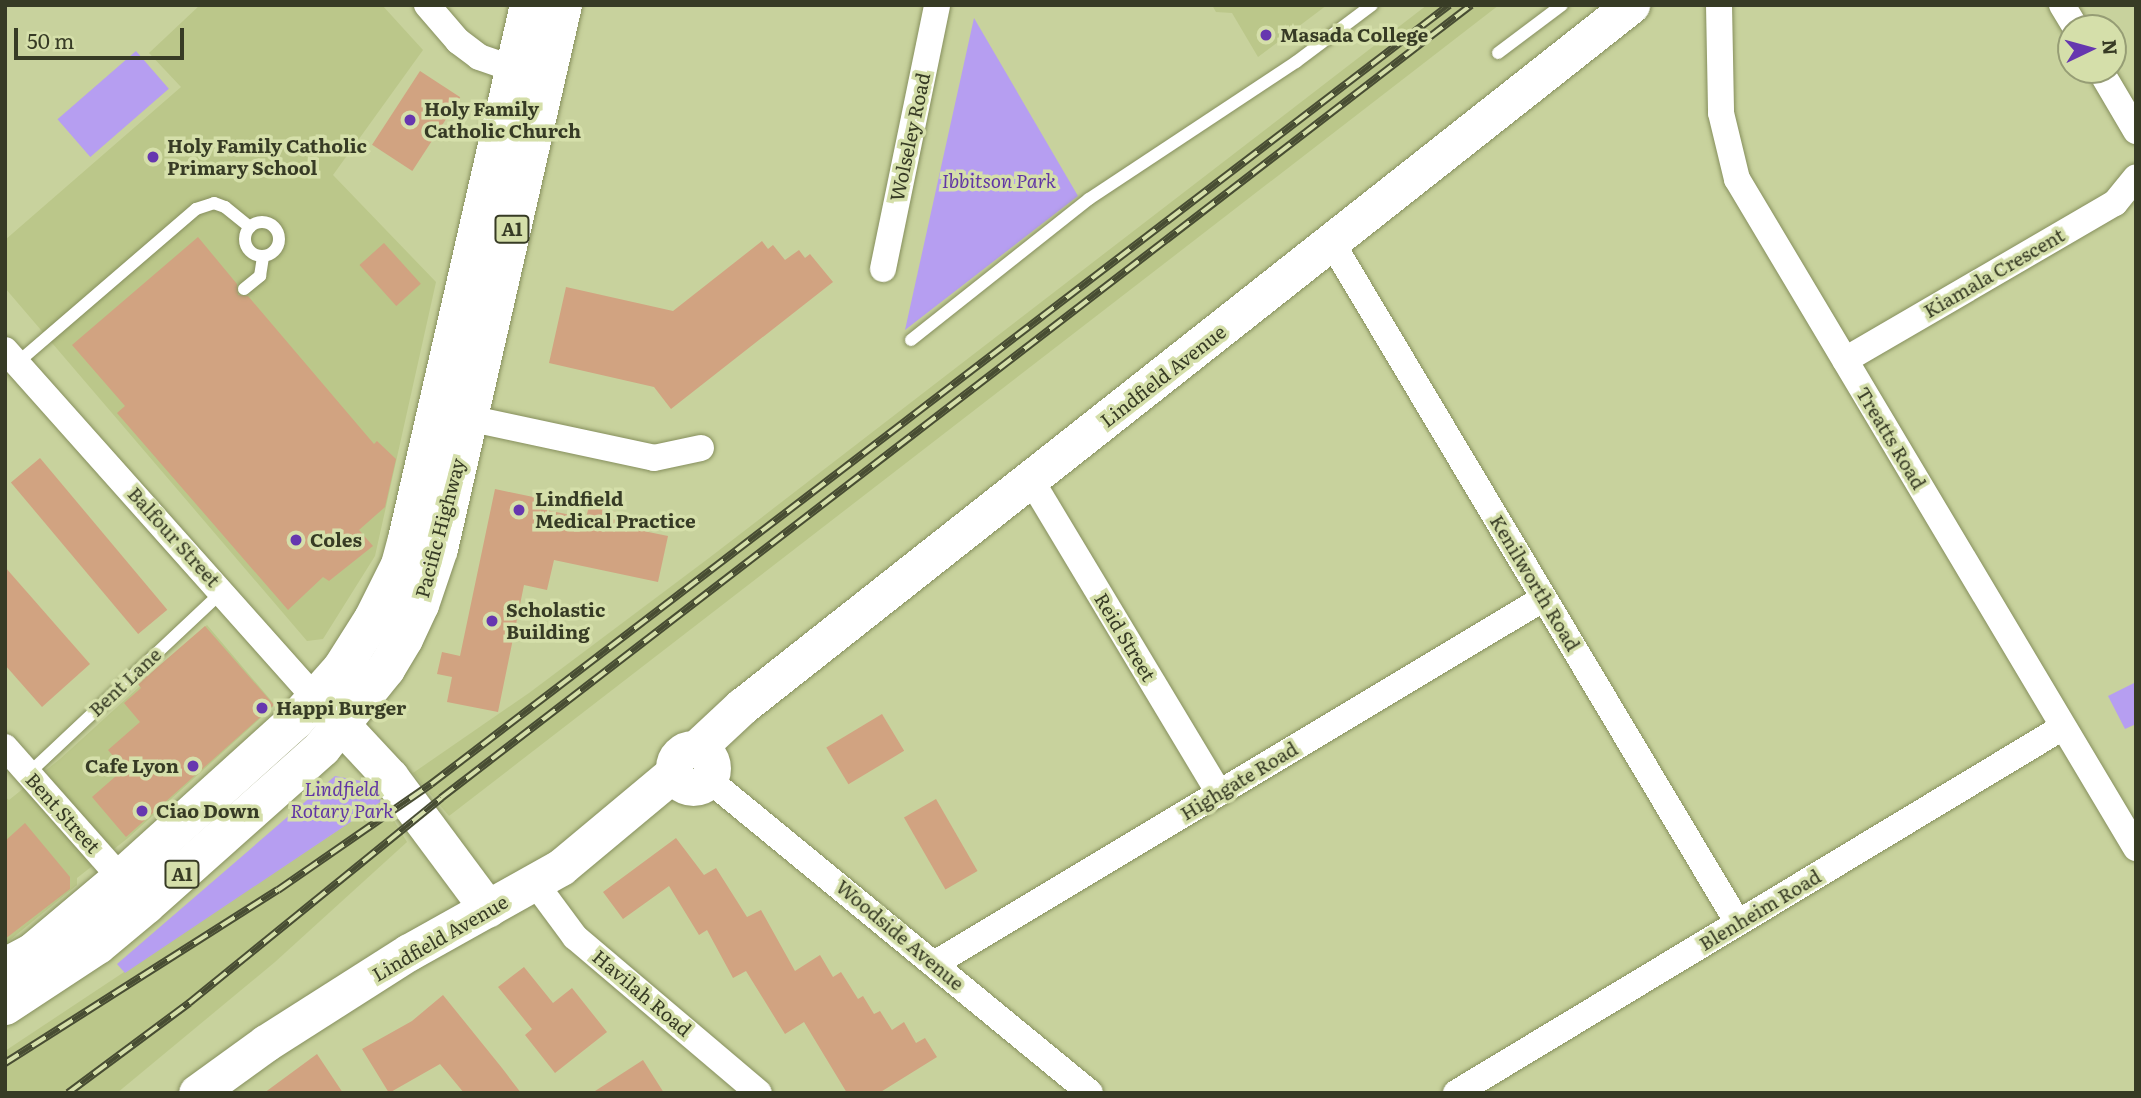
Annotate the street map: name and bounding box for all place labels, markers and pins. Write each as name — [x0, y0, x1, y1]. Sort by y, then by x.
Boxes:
place label: Masada College — [1280, 24, 1428, 46]
marker: Masada College — [1258, 27, 1274, 43]
place label: Holy Family Catholic Church — [424, 98, 581, 142]
marker: Holy Family Catholic Church — [402, 112, 418, 128]
place label: Holy Family Catholic Primary School — [167, 135, 367, 179]
marker: Holy Family Catholic Primary School — [145, 149, 161, 165]
place label: Lindfield Medical Practice — [535, 488, 696, 532]
marker: Lindfield Medical Practice — [509, 500, 529, 520]
place label: Coles — [310, 529, 362, 551]
marker: Coles — [288, 532, 304, 548]
place label: Scholastic Building — [506, 599, 605, 643]
marker: Scholastic Building — [484, 613, 500, 629]
place label: Happi Burger — [276, 697, 406, 719]
marker: Happi Burger — [254, 700, 270, 716]
place label: Cafe Lyon — [85, 755, 179, 777]
marker: Cafe Lyon — [185, 758, 201, 774]
place label: Ciao Down — [156, 800, 260, 822]
marker: Ciao Down — [134, 803, 150, 819]

